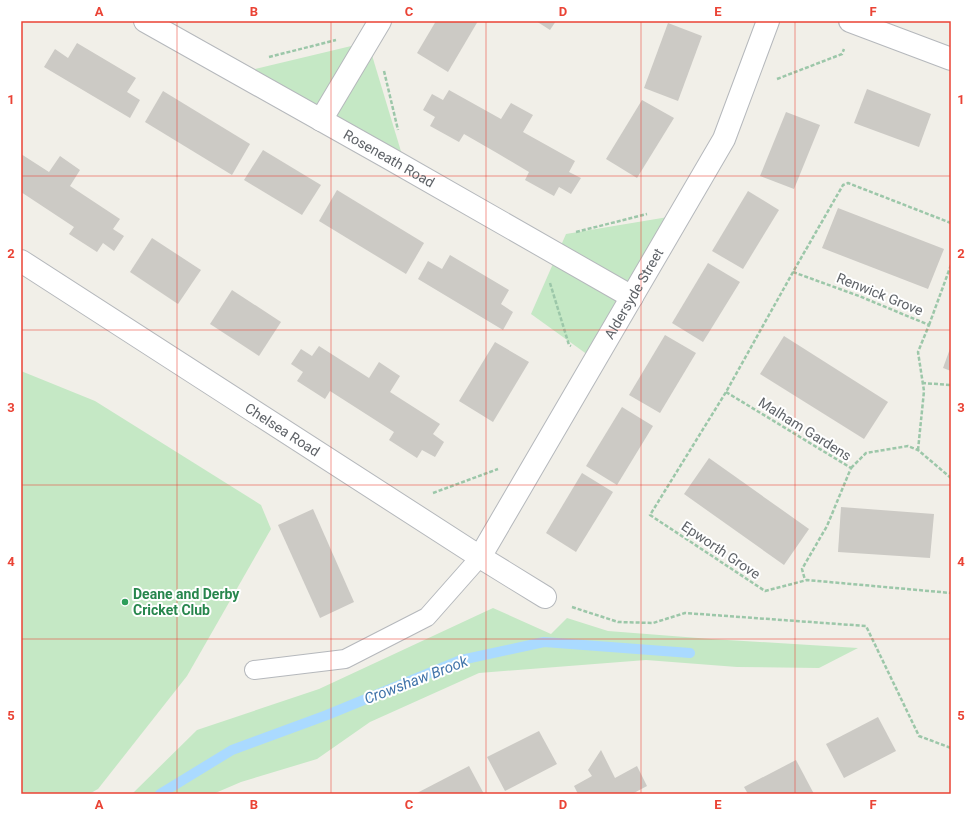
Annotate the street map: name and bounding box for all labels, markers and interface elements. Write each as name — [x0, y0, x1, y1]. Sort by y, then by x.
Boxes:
text: A — [95, 4, 104, 19]
text: B — [250, 4, 258, 19]
text: C — [405, 4, 414, 19]
text: D — [559, 4, 567, 19]
text: E — [714, 4, 722, 19]
text: F — [869, 4, 877, 19]
text: 1 — [7, 92, 15, 107]
text: 1 — [957, 92, 965, 107]
street label: Roseneath Road — [341, 126, 437, 190]
street label: Aldersyde Street — [601, 245, 667, 342]
text: 2 — [7, 246, 15, 261]
text: 2 — [957, 246, 965, 261]
street label: Renwick Grove — [834, 269, 926, 319]
street label: Malham Gardens — [756, 394, 854, 464]
text: 3 — [7, 400, 15, 415]
street label: Chelsea Road — [242, 400, 323, 459]
text: 3 — [957, 400, 965, 415]
street label: Epworth Grove — [679, 518, 763, 582]
text: 4 — [7, 554, 15, 569]
text: 4 — [957, 554, 965, 569]
place label: Deane and Derby Cricket Club — [133, 586, 240, 618]
marker: Deane and Derby Cricket Club — [120, 597, 130, 607]
water label: Crowshaw Brook — [362, 652, 471, 708]
text: 5 — [7, 708, 15, 723]
text: 5 — [957, 708, 965, 723]
text: A — [95, 797, 104, 812]
text: B — [250, 797, 258, 812]
text: C — [405, 797, 414, 812]
text: D — [559, 797, 567, 812]
text: E — [714, 797, 722, 812]
text: F — [869, 797, 877, 812]

